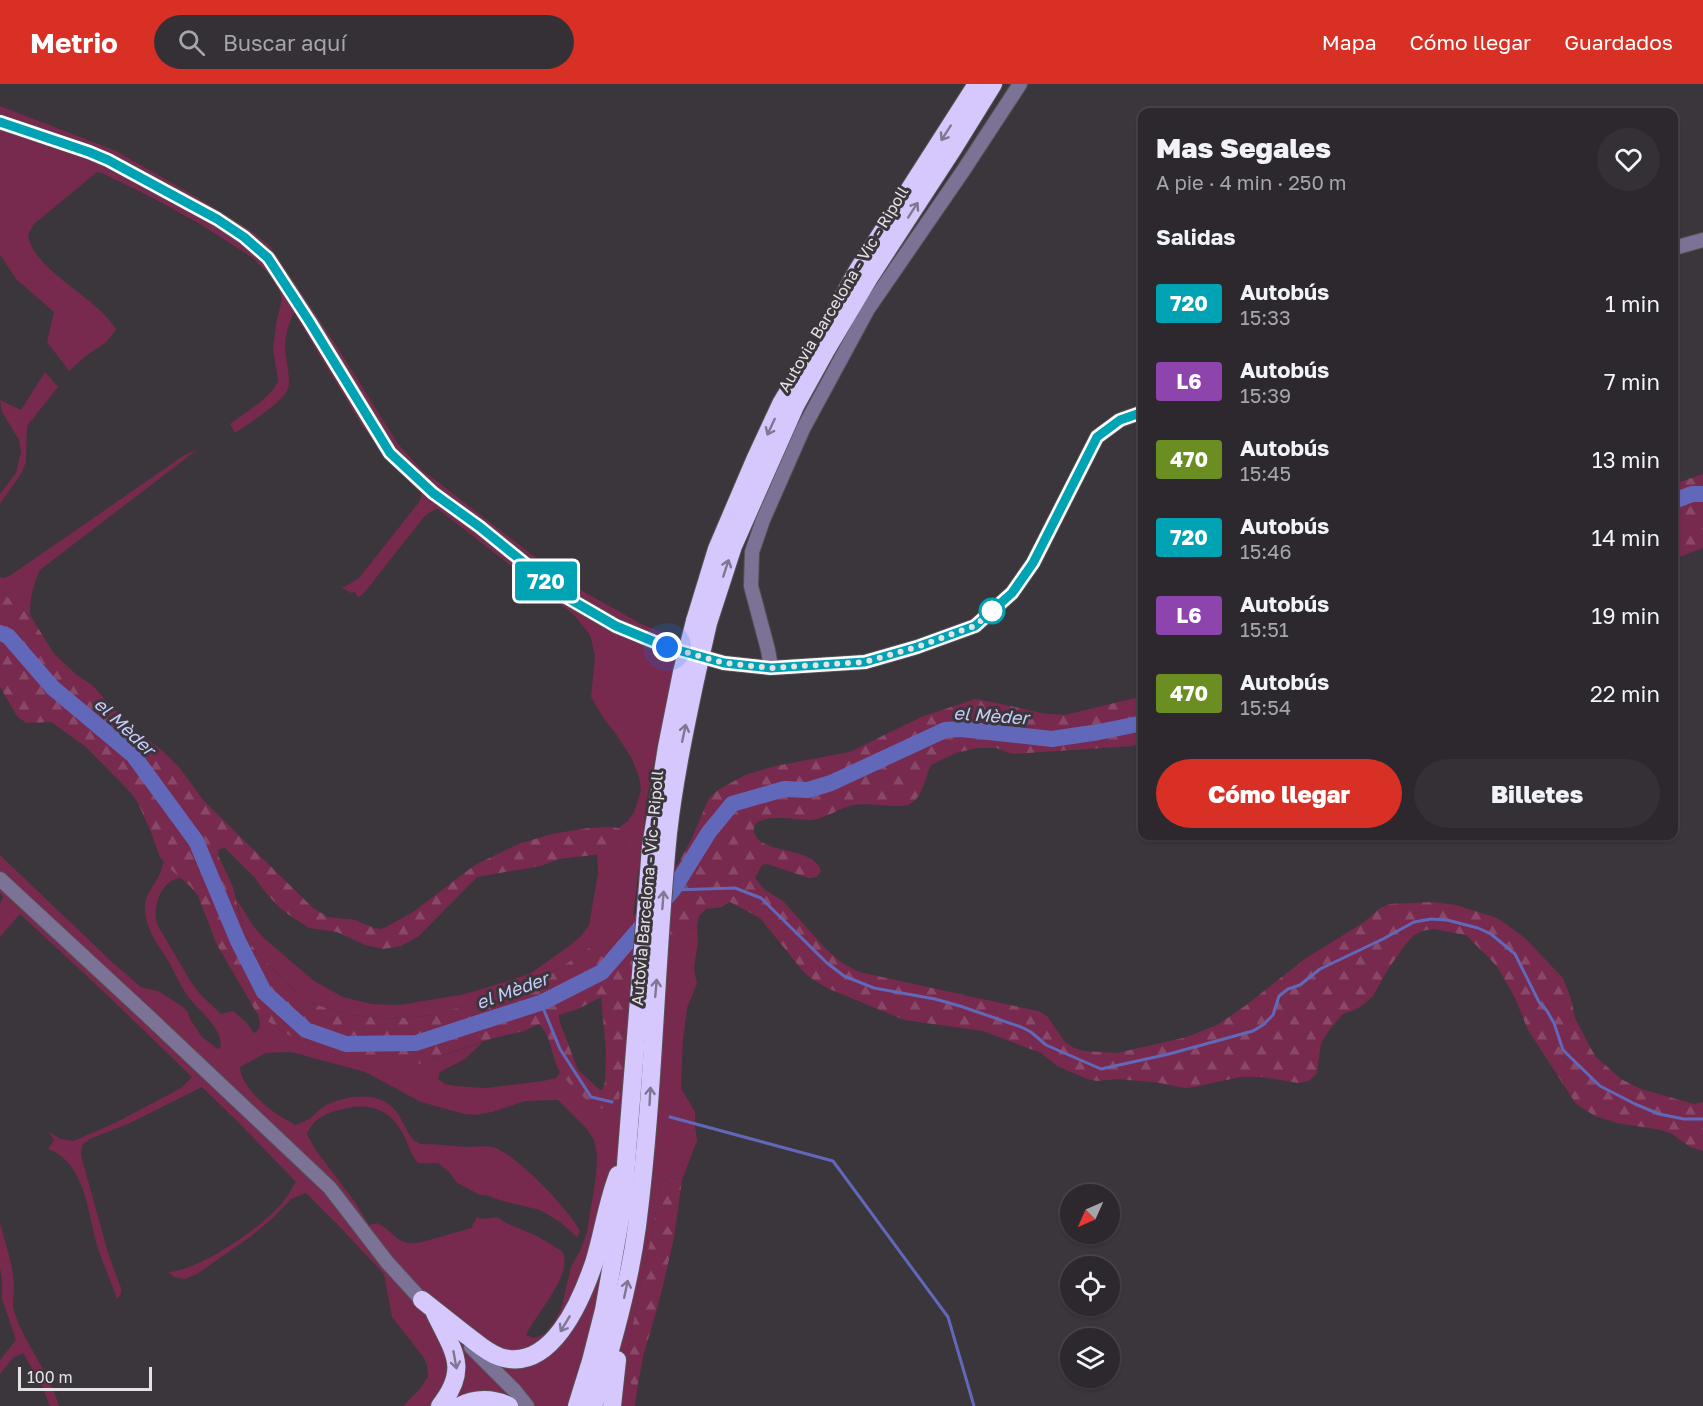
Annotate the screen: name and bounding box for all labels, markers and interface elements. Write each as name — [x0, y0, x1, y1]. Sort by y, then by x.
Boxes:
search box — [154, 15, 574, 69]
text: Metrio — [30, 26, 118, 59]
icon: search — [175, 26, 208, 59]
text: Buscar aquí — [223, 29, 346, 56]
text: Mapa — [1322, 29, 1377, 55]
text: Cómo llegar — [1410, 29, 1531, 55]
text: Guardados — [1564, 29, 1673, 55]
one-way arrow — [939, 124, 951, 141]
button: heart — [1597, 128, 1660, 191]
text: Mas Segales — [1156, 131, 1331, 164]
text: A pie · 4 min · 250 m — [1156, 170, 1347, 194]
street label: Autovia Barcelona - Vic - Ripoll — [774, 183, 912, 395]
one-way arrow — [907, 202, 919, 219]
text: Salidas — [1156, 223, 1236, 250]
text: Autobús — [1240, 278, 1329, 305]
text: 720 — [1170, 290, 1208, 316]
text: 1 min — [1605, 290, 1660, 317]
text: 15:33 — [1240, 305, 1291, 329]
text: Autobús — [1240, 356, 1329, 383]
text: L6 — [1176, 368, 1202, 394]
text: 7 min — [1604, 368, 1660, 395]
text: 15:39 — [1240, 383, 1291, 407]
one-way arrow — [764, 417, 776, 435]
text: Autobús — [1240, 434, 1329, 461]
text: 470 — [1170, 446, 1208, 472]
text: 13 min — [1592, 446, 1660, 473]
text: 15:45 — [1240, 461, 1291, 485]
text: Autobús — [1240, 512, 1329, 539]
text: 720 — [1170, 524, 1208, 550]
text: 14 min — [1592, 524, 1660, 551]
text: 15:46 — [1240, 539, 1292, 563]
one-way arrow — [722, 559, 733, 578]
line badge: 720 — [512, 562, 580, 600]
text: 720 — [527, 568, 565, 594]
text: Autobús — [1240, 590, 1329, 617]
unlabelled marker — [979, 598, 1005, 624]
text: L6 — [1176, 602, 1202, 628]
text: 19 min — [1592, 602, 1660, 629]
text: 15:51 — [1240, 617, 1289, 641]
your location — [652, 632, 682, 662]
text: Autobús — [1240, 668, 1329, 695]
text: 470 — [1170, 680, 1208, 706]
text: 22 min — [1590, 680, 1660, 707]
water label: el Mèder — [90, 692, 162, 762]
text: 15:54 — [1240, 695, 1291, 719]
water label: el Mèder — [953, 701, 1032, 729]
one-way arrow — [679, 724, 690, 743]
button: Cómo llegar — [1156, 759, 1402, 828]
button: Billetes — [1414, 759, 1660, 828]
street label: Autovia Barcelona - Vic - Ripoll — [627, 770, 667, 1006]
one-way arrow — [658, 891, 669, 911]
water label: el Mèder — [473, 966, 554, 1013]
one-way arrow — [651, 979, 662, 999]
one-way arrow — [644, 1086, 655, 1106]
north arrow — [1060, 1184, 1120, 1244]
map controls — [1060, 1184, 1120, 1388]
button: locate — [1060, 1256, 1120, 1316]
one-way arrow — [620, 1280, 632, 1299]
one-way arrow — [559, 1315, 571, 1332]
button: layers — [1060, 1328, 1120, 1388]
one-way arrow — [450, 1350, 461, 1369]
scale bar — [18, 1364, 152, 1392]
text: 100 m — [27, 1367, 73, 1387]

